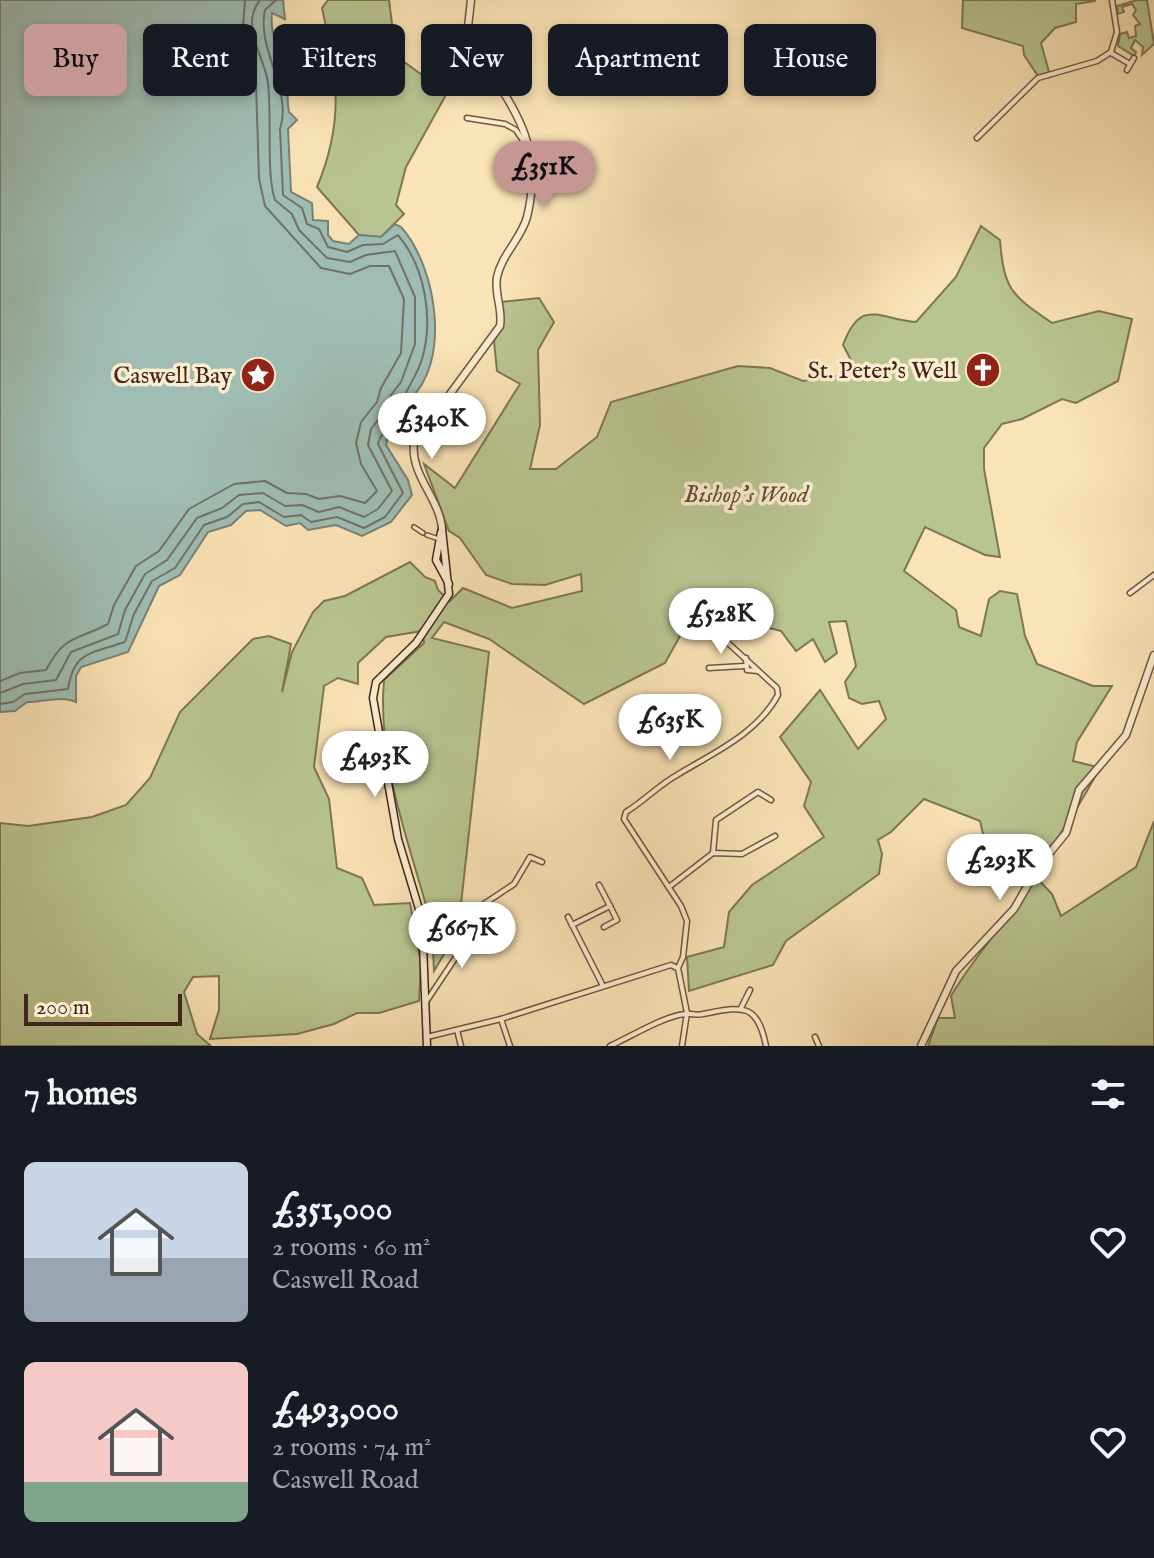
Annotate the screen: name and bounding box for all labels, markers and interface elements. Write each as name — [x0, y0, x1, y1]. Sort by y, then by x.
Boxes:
chip: Buy — [24, 24, 127, 96]
chip: Rent — [143, 24, 257, 96]
chip: Filters — [273, 24, 405, 96]
chip: New — [421, 24, 532, 96]
chip: Apartment — [548, 24, 728, 96]
chip: House — [744, 24, 876, 96]
pin: £351K — [488, 141, 600, 209]
text: £351K — [511, 150, 577, 183]
church icon: St. Peter's Well — [964, 351, 1002, 389]
place icon: Caswell Bay — [239, 356, 277, 394]
place label: St. Peter's Well — [807, 356, 957, 387]
place label: Caswell Bay — [113, 361, 232, 392]
pin: £340K — [376, 393, 488, 461]
text: £340K — [396, 402, 468, 435]
park label: Bishop's Wood — [684, 480, 810, 511]
pin: £528K — [665, 588, 777, 656]
text: £528K — [687, 597, 755, 630]
pin: £635K — [614, 694, 726, 762]
text: £635K — [637, 703, 703, 736]
pin: £493K — [319, 731, 431, 799]
text: £493K — [340, 740, 410, 773]
pin: £293K — [944, 834, 1056, 902]
text: £293K — [965, 843, 1035, 876]
pin: £667K — [406, 902, 518, 970]
text: £667K — [427, 911, 497, 944]
scale bar — [24, 990, 182, 1026]
text: 200 m — [36, 994, 90, 1022]
icon: filters — [1086, 1072, 1130, 1116]
text: 7 homes — [24, 1073, 137, 1116]
text: £351,000 — [272, 1188, 392, 1231]
icon: home — [88, 1194, 184, 1290]
icon: heart — [1086, 1220, 1130, 1264]
text: 2 rooms · 60 m² — [272, 1231, 431, 1264]
text: Caswell Road — [272, 1264, 419, 1297]
text: £493,000 — [272, 1388, 399, 1431]
icon: home — [88, 1394, 184, 1490]
icon: heart — [1086, 1420, 1130, 1464]
text: 2 rooms · 74 m² — [272, 1431, 432, 1464]
text: Caswell Road — [272, 1464, 419, 1497]

